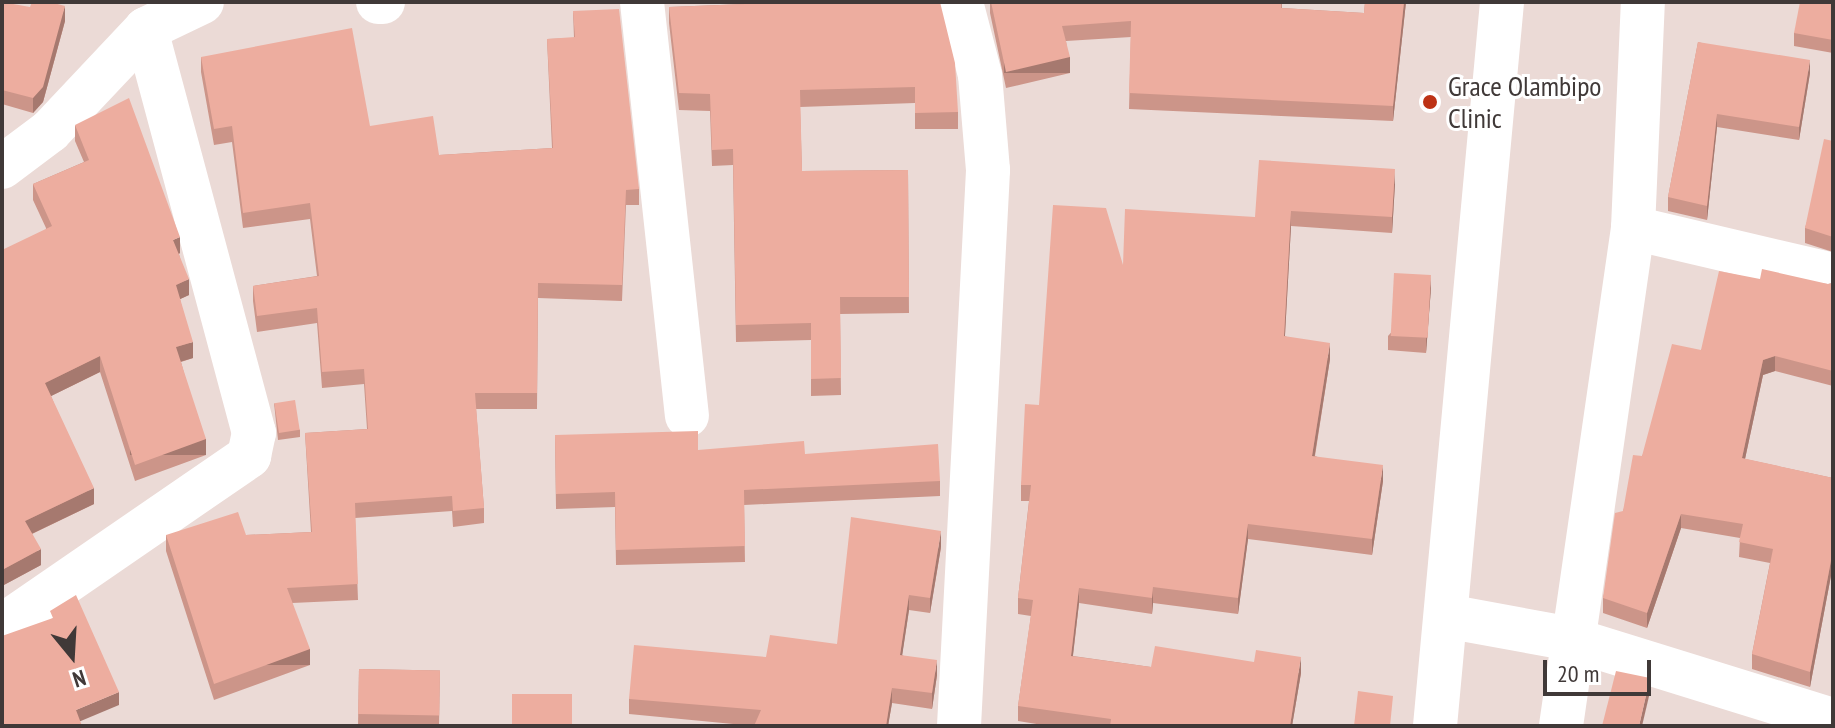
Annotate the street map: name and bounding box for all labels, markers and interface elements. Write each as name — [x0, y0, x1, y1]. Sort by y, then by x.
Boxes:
place label: Grace Olambipo Clinic — [1448, 69, 1601, 135]
marker: Grace Olambipo Clinic — [1419, 91, 1441, 113]
north arrow — [32, 616, 112, 696]
scale bar — [1547, 644, 1655, 694]
text: 20 m — [1557, 658, 1599, 689]
text: N — [69, 664, 89, 694]

